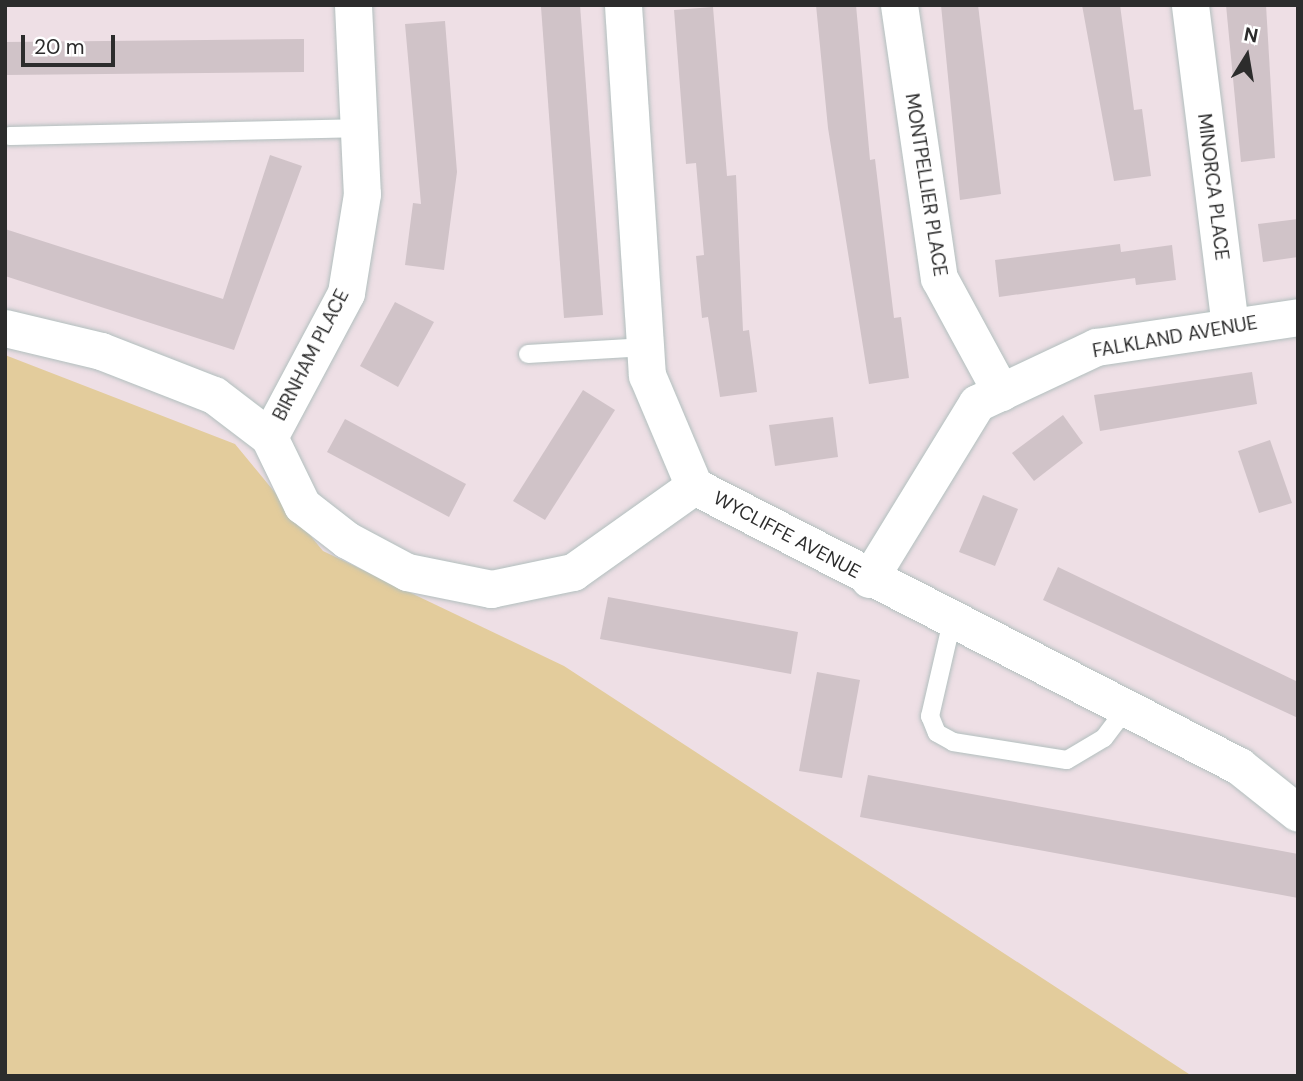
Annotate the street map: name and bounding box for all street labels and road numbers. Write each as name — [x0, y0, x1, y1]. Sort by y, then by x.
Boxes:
street label: MONTPELLIER PLACE — [900, 92, 952, 278]
street label: MINORCA PLACE — [1193, 112, 1233, 262]
street label: BIRNHAM PLACE — [268, 286, 354, 424]
street label: FALKLAND AVENUE — [1091, 311, 1259, 363]
street label: WYCLIFFE AVENUE — [710, 487, 864, 583]

